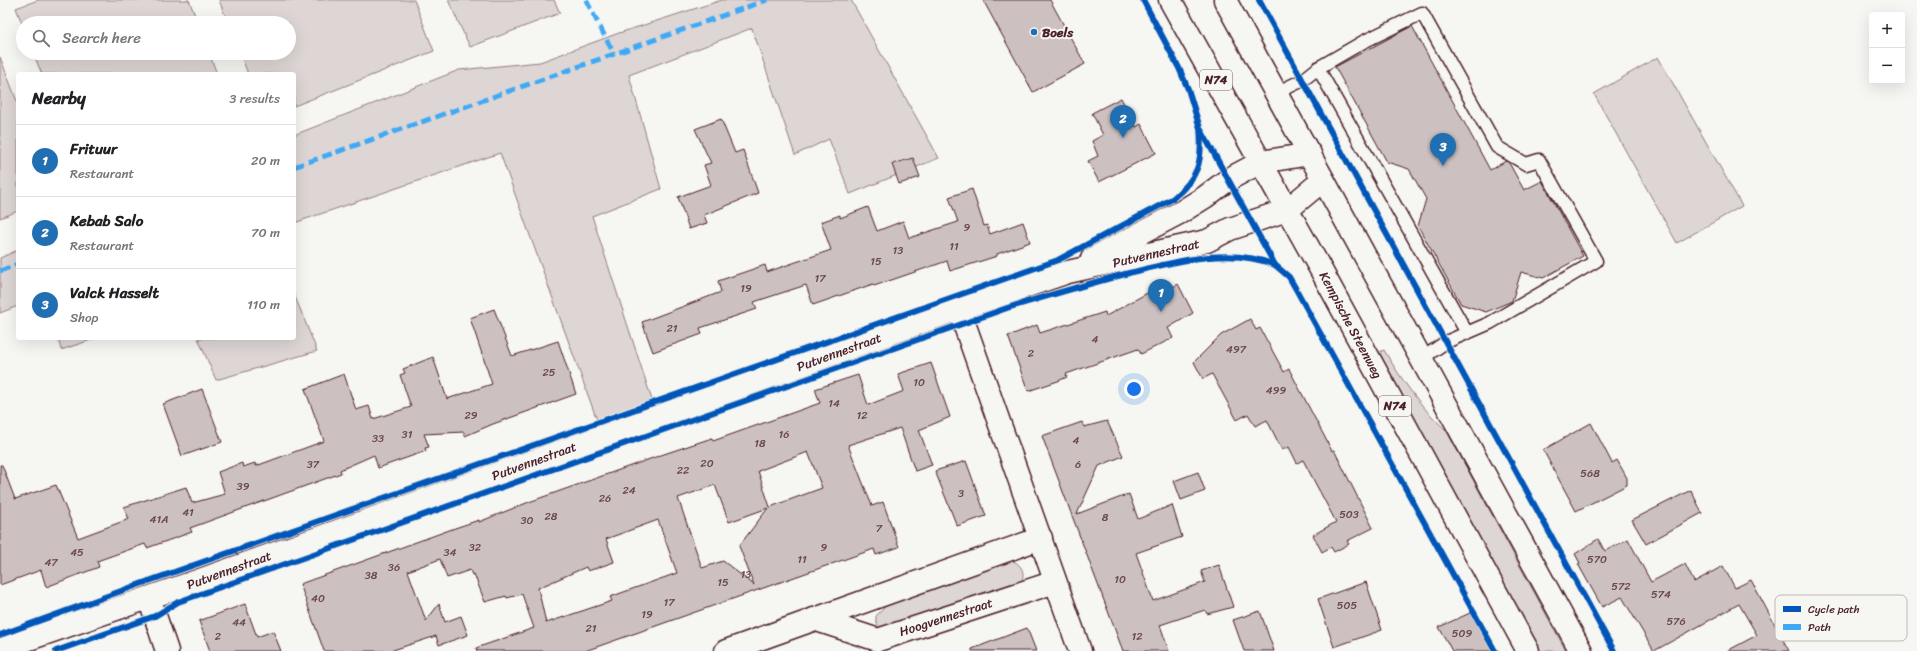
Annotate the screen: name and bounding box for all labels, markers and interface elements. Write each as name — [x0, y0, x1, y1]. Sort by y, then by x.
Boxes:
map controls — [1869, 12, 1905, 84]
button: + — [1869, 12, 1905, 48]
search box — [16, 16, 296, 60]
place label: Boels — [1042, 21, 1074, 44]
text: Search here — [62, 25, 141, 51]
icon: search — [30, 27, 52, 49]
marker: Boels — [1029, 27, 1039, 37]
button: − — [1869, 48, 1905, 84]
road number: N74 — [1200, 70, 1232, 90]
text: Nearby — [32, 83, 86, 113]
text: 3 results — [229, 87, 280, 110]
pin: 2 — [1110, 105, 1136, 138]
pin: 3 — [1430, 133, 1456, 166]
text: Frituur — [70, 136, 117, 162]
text: 1 — [42, 149, 48, 172]
text: 20 m — [251, 149, 280, 172]
text: Restaurant — [70, 162, 134, 185]
text: Kebab Salo — [70, 208, 143, 234]
house number: 9 — [964, 218, 971, 237]
text: 2 — [41, 221, 49, 244]
text: 70 m — [251, 221, 280, 244]
street label: Putvennestraat — [1110, 232, 1202, 274]
text: Restaurant — [70, 234, 134, 257]
house number: 11 — [949, 237, 959, 256]
house number: 13 — [893, 241, 903, 260]
house number: 15 — [870, 252, 882, 271]
street label: Kempische Steenweg — [1313, 267, 1389, 383]
house number: 17 — [815, 269, 826, 288]
house number: 19 — [740, 279, 752, 298]
pin: 1 — [1148, 279, 1174, 312]
text: Valck Hasselt — [70, 280, 159, 306]
text: 3 — [41, 293, 49, 316]
text: 110 m — [247, 293, 280, 316]
text: Shop — [70, 306, 98, 329]
house number: 21 — [666, 319, 678, 338]
street label: Putvennestraat — [793, 326, 885, 378]
house number: 4 — [1092, 330, 1099, 349]
house number: 497 — [1226, 340, 1247, 359]
house number: 2 — [1028, 344, 1035, 363]
house number: 25 — [542, 363, 556, 382]
house number: 10 — [913, 373, 925, 392]
your location — [1124, 379, 1144, 399]
house number: 499 — [1266, 381, 1286, 400]
house number: 14 — [828, 394, 840, 413]
road number: N74 — [1379, 396, 1411, 416]
house number: 29 — [464, 406, 478, 425]
house number: 12 — [856, 406, 868, 425]
house number: 31 — [402, 425, 413, 444]
house number: 16 — [779, 425, 789, 444]
house number: 33 — [372, 429, 384, 448]
house number: 4 — [1073, 431, 1080, 450]
house number: 18 — [754, 434, 766, 453]
street label: Putvennestraat — [488, 435, 580, 487]
house number: 20 — [700, 454, 714, 473]
house number: 37 — [307, 455, 320, 474]
house number: 6 — [1075, 455, 1081, 474]
house number: 22 — [677, 461, 690, 480]
house number: 568 — [1580, 464, 1600, 483]
house number: 39 — [237, 477, 250, 496]
house number: 24 — [622, 481, 636, 500]
house number: 3 — [958, 484, 964, 503]
house number: 26 — [599, 489, 611, 508]
house number: 41 — [182, 503, 194, 522]
house number: 503 — [1339, 505, 1359, 524]
house number: 28 — [545, 507, 558, 526]
house number: 8 — [1102, 508, 1109, 527]
house number: 41A — [150, 510, 168, 529]
house number: 30 — [521, 511, 534, 530]
house number: 7 — [876, 519, 883, 538]
house number: 32 — [469, 538, 482, 557]
house number: 9 — [821, 538, 828, 557]
house number: 45 — [70, 543, 84, 562]
house number: 34 — [444, 543, 457, 562]
street label: Putvennestraat — [183, 544, 275, 596]
house number: 11 — [797, 550, 807, 569]
house number: 570 — [1587, 550, 1607, 569]
house number: 47 — [44, 553, 58, 572]
house number: 36 — [388, 558, 400, 577]
house number: 13 — [741, 565, 751, 584]
house number: 38 — [365, 566, 378, 585]
house number: 10 — [1114, 570, 1126, 589]
house number: 15 — [717, 573, 729, 592]
house number: 572 — [1611, 577, 1631, 596]
house number: 574 — [1651, 585, 1671, 604]
house number: 40 — [311, 589, 325, 608]
street label: Hoogvennestraat — [896, 591, 996, 643]
house number: 17 — [664, 593, 675, 612]
legend — [1775, 595, 1907, 641]
house number: 505 — [1337, 596, 1357, 615]
text: Cycle path — [1808, 600, 1860, 619]
house number: 19 — [641, 605, 653, 624]
house number: 576 — [1666, 612, 1686, 631]
house number: 44 — [232, 613, 246, 632]
text: Path — [1808, 618, 1831, 637]
house number: 21 — [585, 619, 597, 638]
house number: 509 — [1452, 624, 1472, 643]
house number: 2 — [215, 627, 222, 646]
house number: 12 — [1131, 627, 1143, 646]

